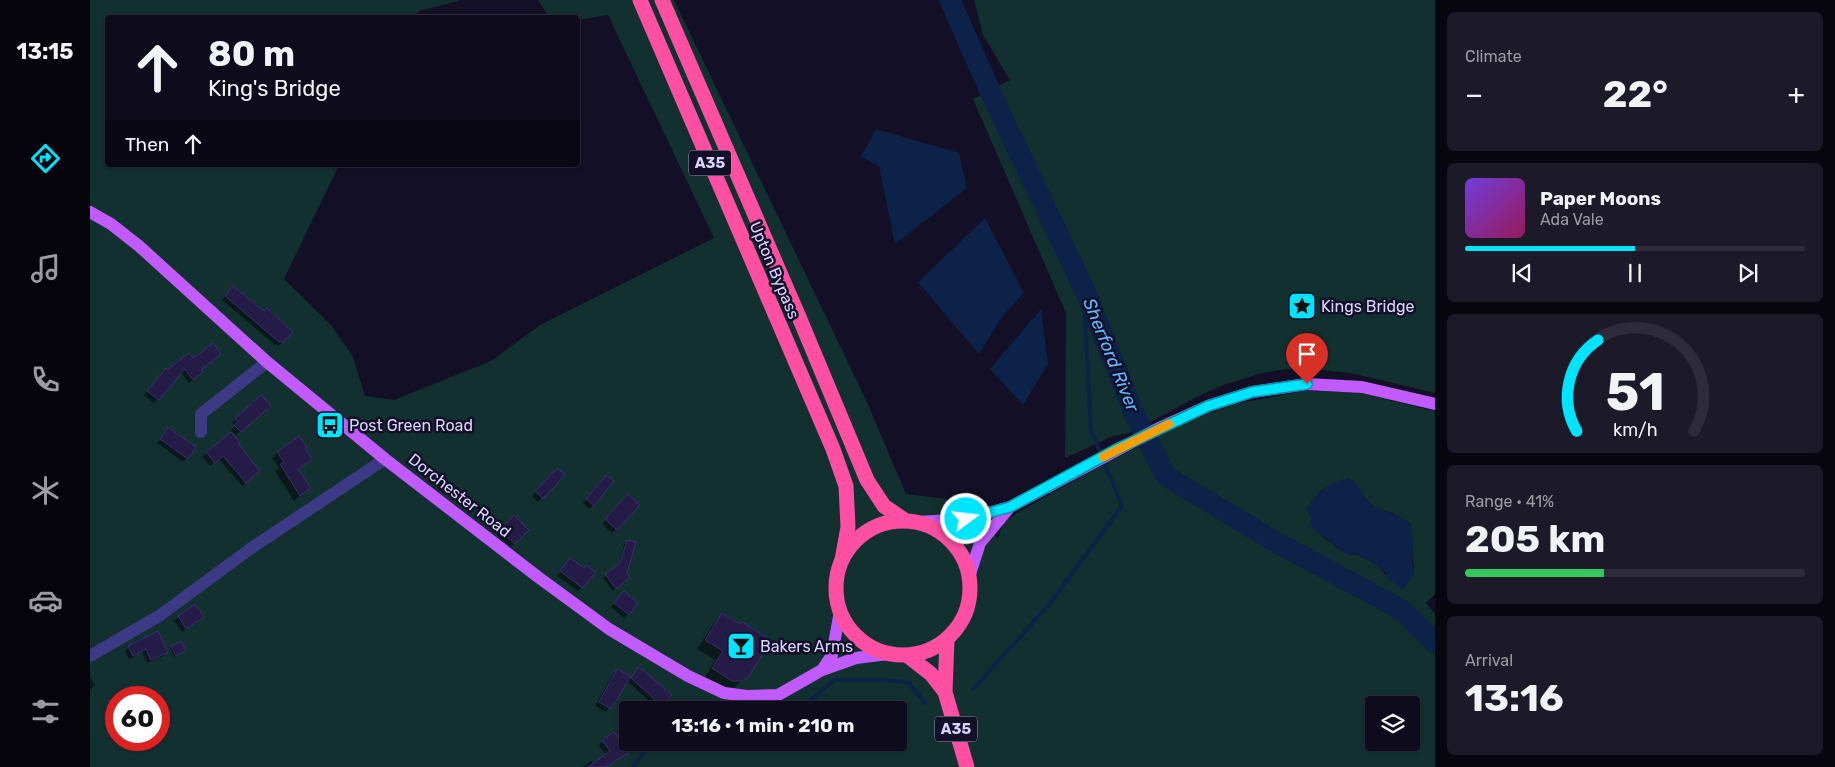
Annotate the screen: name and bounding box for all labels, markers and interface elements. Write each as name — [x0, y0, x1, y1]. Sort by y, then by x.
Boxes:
text: 80 m — [208, 33, 295, 75]
icon: ahead — [125, 35, 190, 100]
text: 13:15 — [16, 38, 74, 65]
text: Climate — [1465, 47, 1522, 66]
text: 22° — [1603, 71, 1668, 117]
text: King's Bridge — [208, 75, 341, 102]
text: − — [1465, 78, 1483, 111]
text: + — [1788, 78, 1805, 111]
icon: ahead — [179, 130, 207, 158]
text: Then — [125, 133, 169, 156]
icon: directions — [28, 141, 63, 176]
road number: A35 — [689, 150, 731, 176]
text: Paper Moons — [1540, 187, 1661, 210]
text: Ada Vale — [1540, 210, 1604, 229]
street label: Upton Bypass — [745, 219, 804, 322]
icon: music — [28, 251, 63, 286]
icon: previous — [1508, 259, 1536, 287]
icon: pause — [1621, 259, 1649, 287]
icon: next — [1734, 259, 1762, 287]
place icon: Kings Bridge — [1287, 291, 1317, 321]
water label: Sherford River — [1078, 295, 1144, 416]
place label: Kings Bridge — [1321, 297, 1415, 316]
pin — [1286, 333, 1328, 384]
icon: arrive — [1293, 340, 1321, 368]
text: 51 — [1605, 361, 1665, 423]
icon: phone — [28, 362, 63, 397]
bus stop icon: Post Green Road — [315, 410, 345, 440]
place label: Post Green Road — [349, 416, 473, 435]
text: km/h — [1613, 419, 1657, 440]
street label: Dorchester Road — [405, 450, 515, 541]
icon: climate — [28, 473, 63, 508]
position arrow — [939, 492, 991, 544]
text: Range · 41% — [1465, 492, 1554, 511]
text: 205 km — [1465, 516, 1605, 562]
icon: car — [28, 583, 63, 618]
bar icon: Bakers Arms — [726, 631, 756, 661]
place label: Bakers Arms — [760, 637, 853, 656]
text: Arrival — [1465, 651, 1513, 670]
text: 13:16 — [1465, 675, 1564, 721]
speed limit sign: 60 — [105, 686, 170, 751]
icon: filters — [28, 694, 63, 729]
map controls — [1365, 696, 1420, 751]
button: layers — [1365, 696, 1420, 751]
text: 13:16 · 1 min · 210 m — [672, 714, 854, 737]
road number: A35 — [935, 716, 977, 742]

